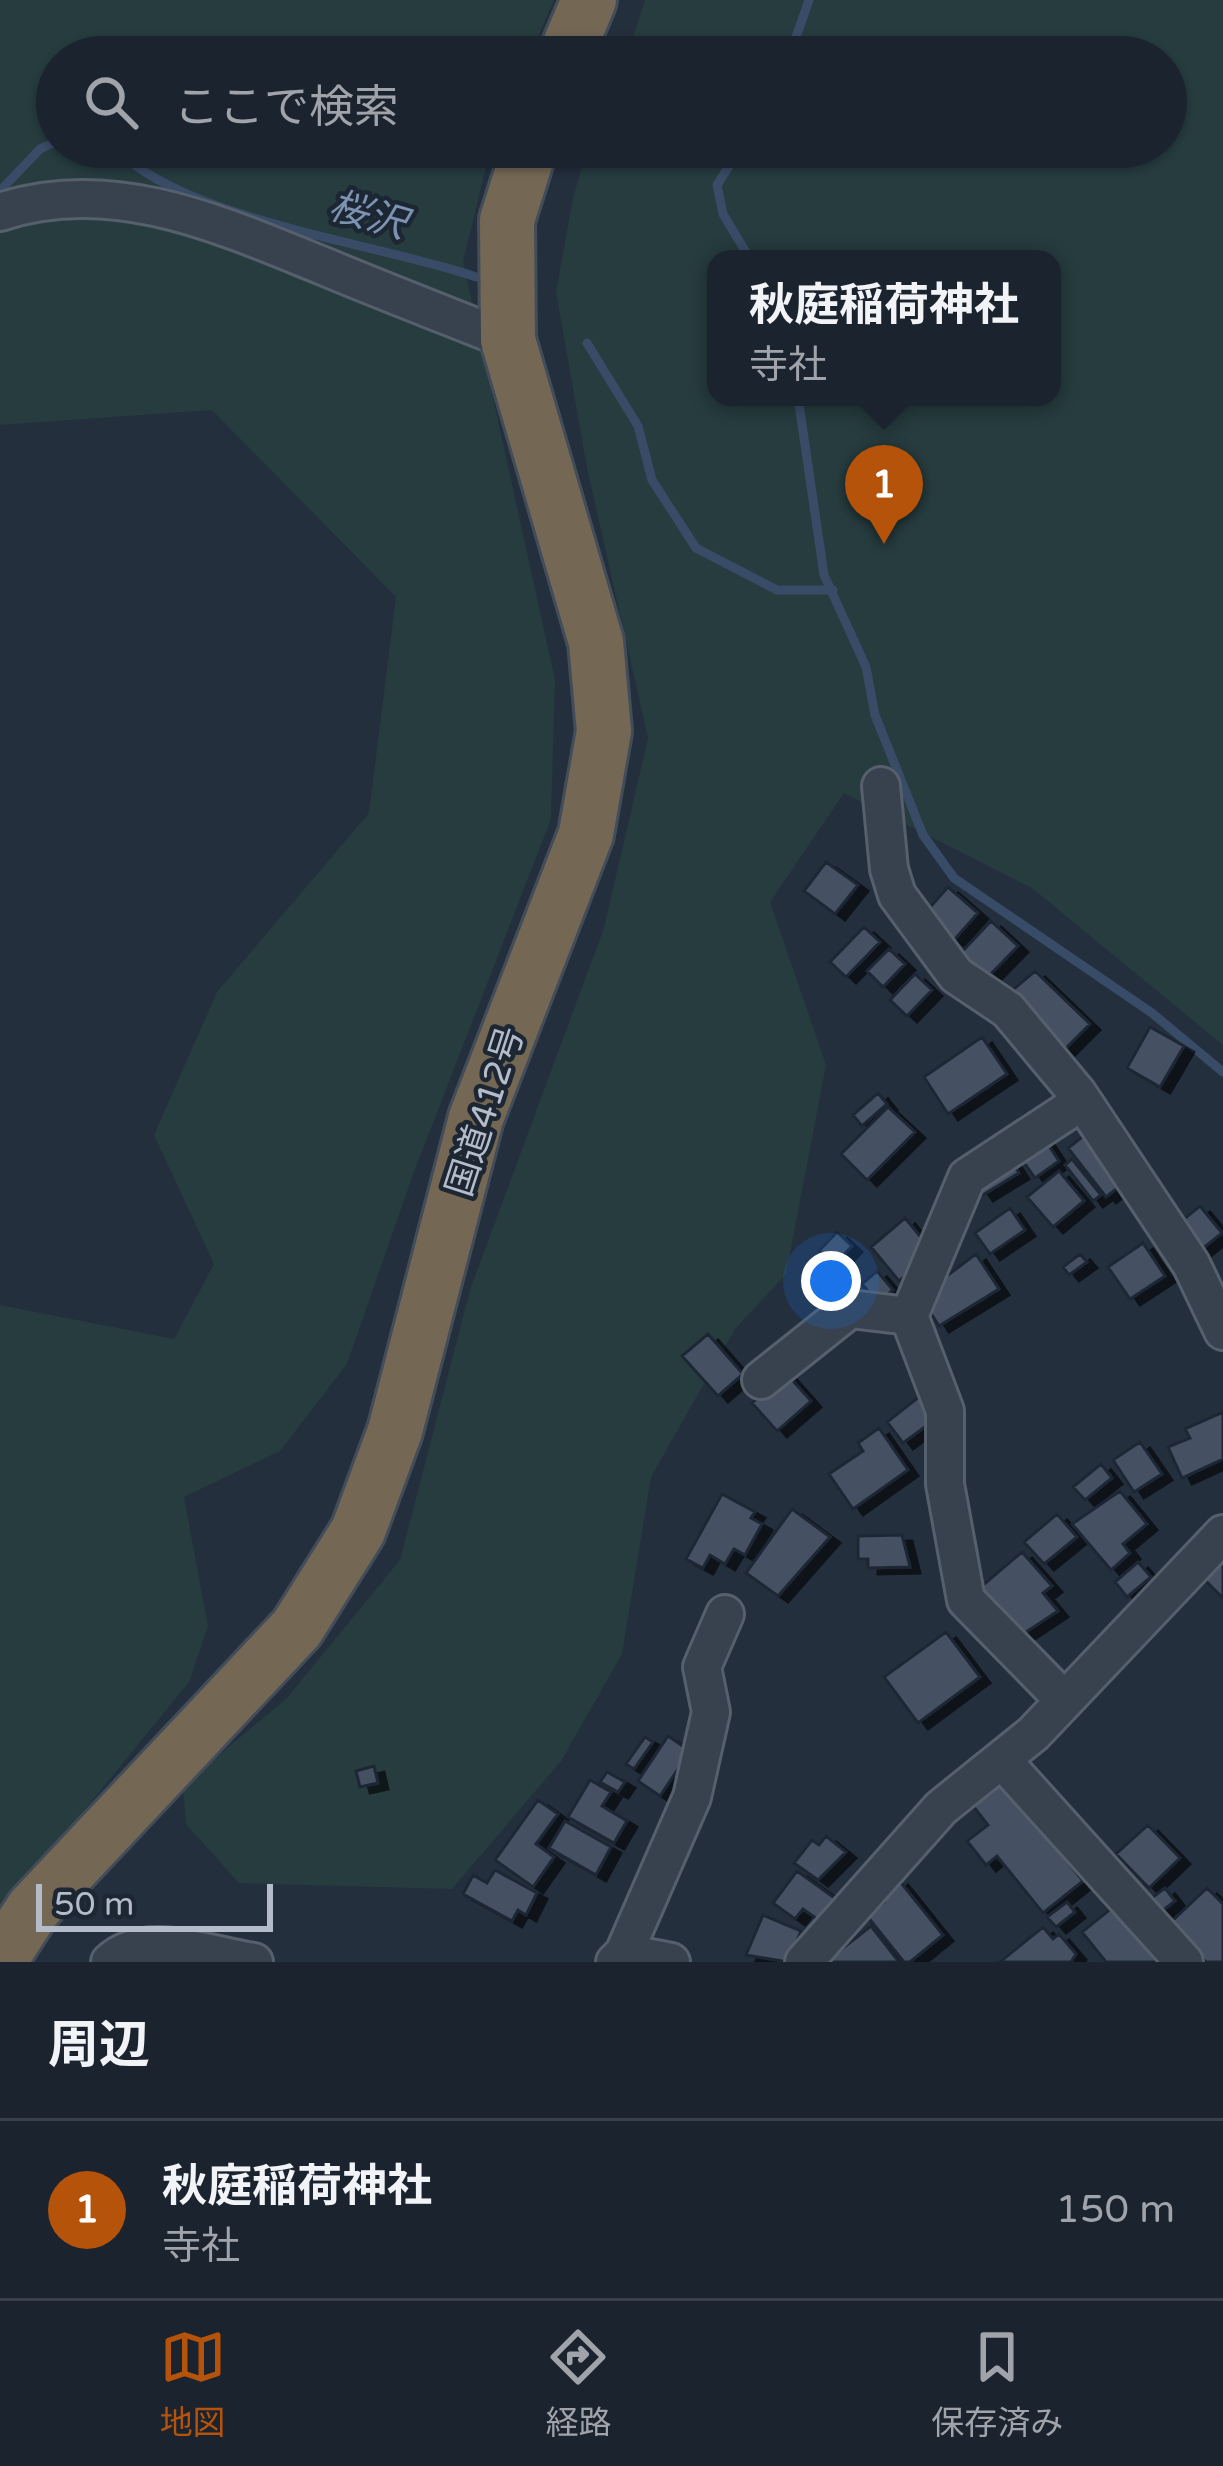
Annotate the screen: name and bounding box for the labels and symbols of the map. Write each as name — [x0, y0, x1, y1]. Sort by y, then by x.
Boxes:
water label: 桜沢 — [324, 182, 416, 250]
pin: 1 — [845, 445, 923, 544]
street label: 国道412号 — [438, 1021, 533, 1202]
your location — [801, 1251, 861, 1311]
scale bar — [36, 1878, 273, 1931]

